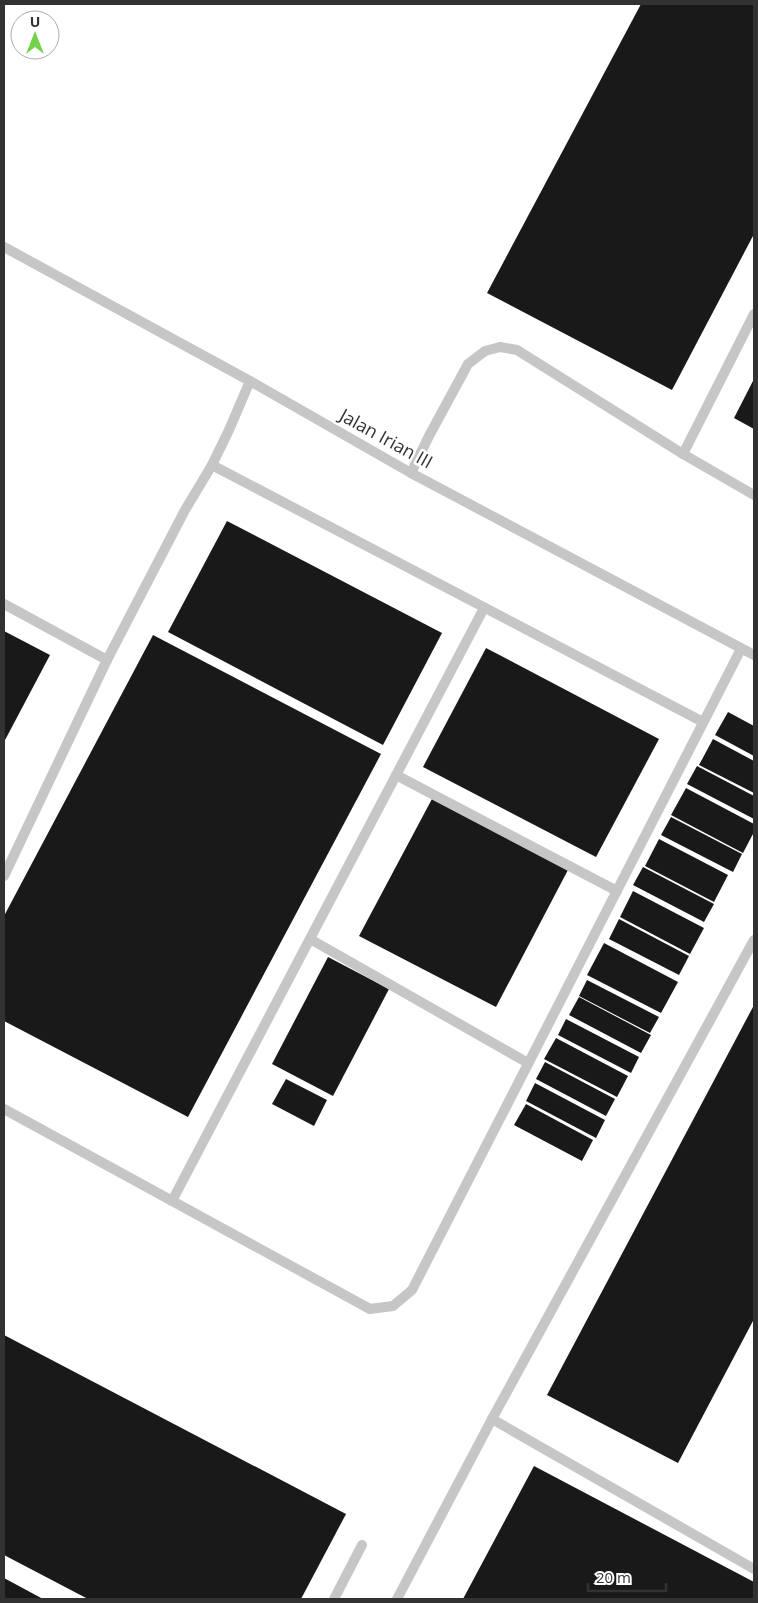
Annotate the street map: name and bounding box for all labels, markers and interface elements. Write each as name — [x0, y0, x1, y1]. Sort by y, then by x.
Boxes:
north arrow — [10, 10, 60, 60]
text: U — [30, 12, 40, 31]
street label: Jalan Irian III — [334, 402, 437, 474]
scale bar — [588, 1560, 666, 1592]
text: 20 m — [596, 1567, 631, 1587]

